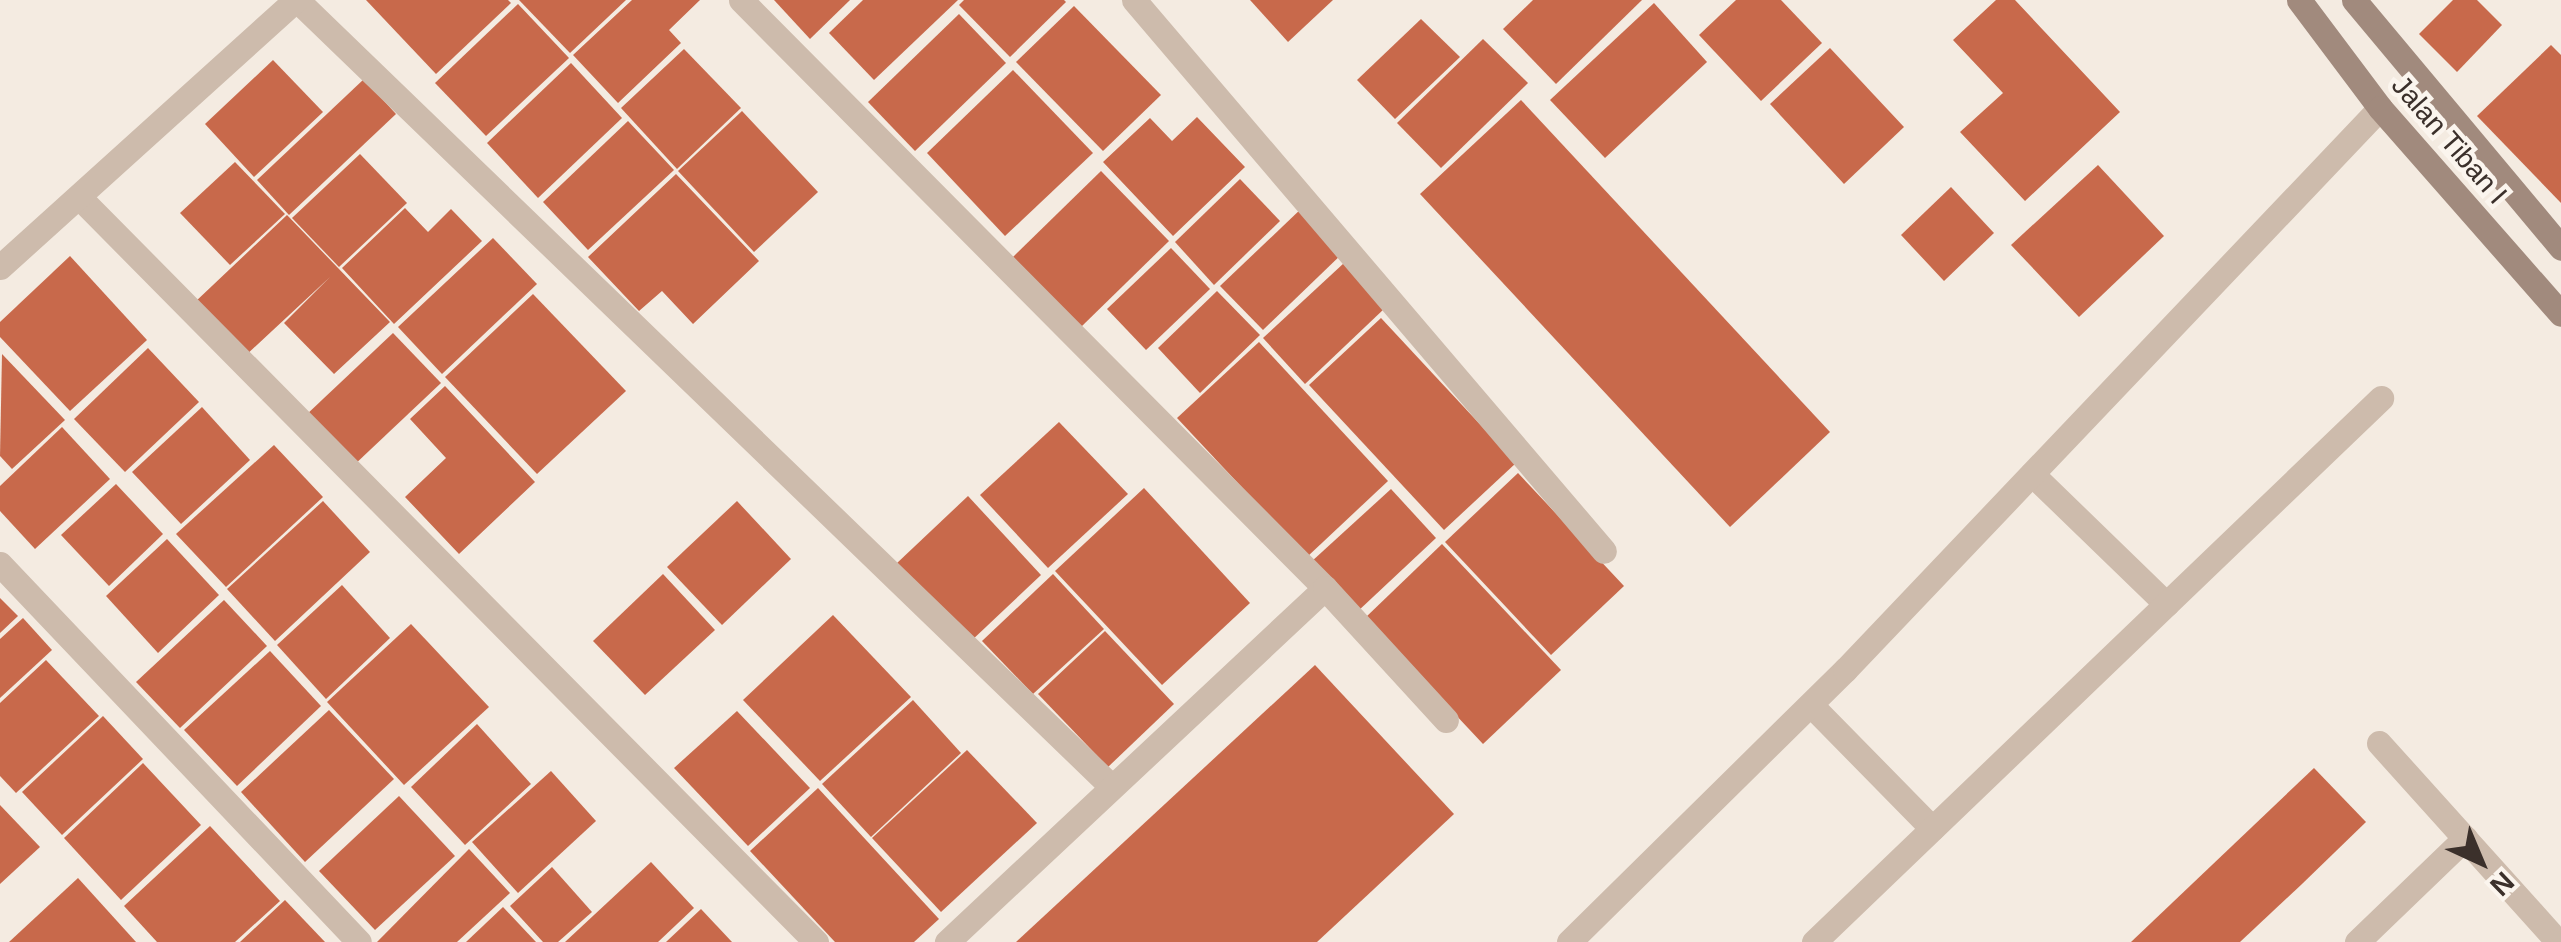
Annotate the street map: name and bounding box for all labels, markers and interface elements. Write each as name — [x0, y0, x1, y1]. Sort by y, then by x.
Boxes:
street label: Jalan Tiban I — [2384, 69, 2514, 211]
north arrow — [2431, 812, 2531, 912]
text: N — [2484, 866, 2520, 902]

